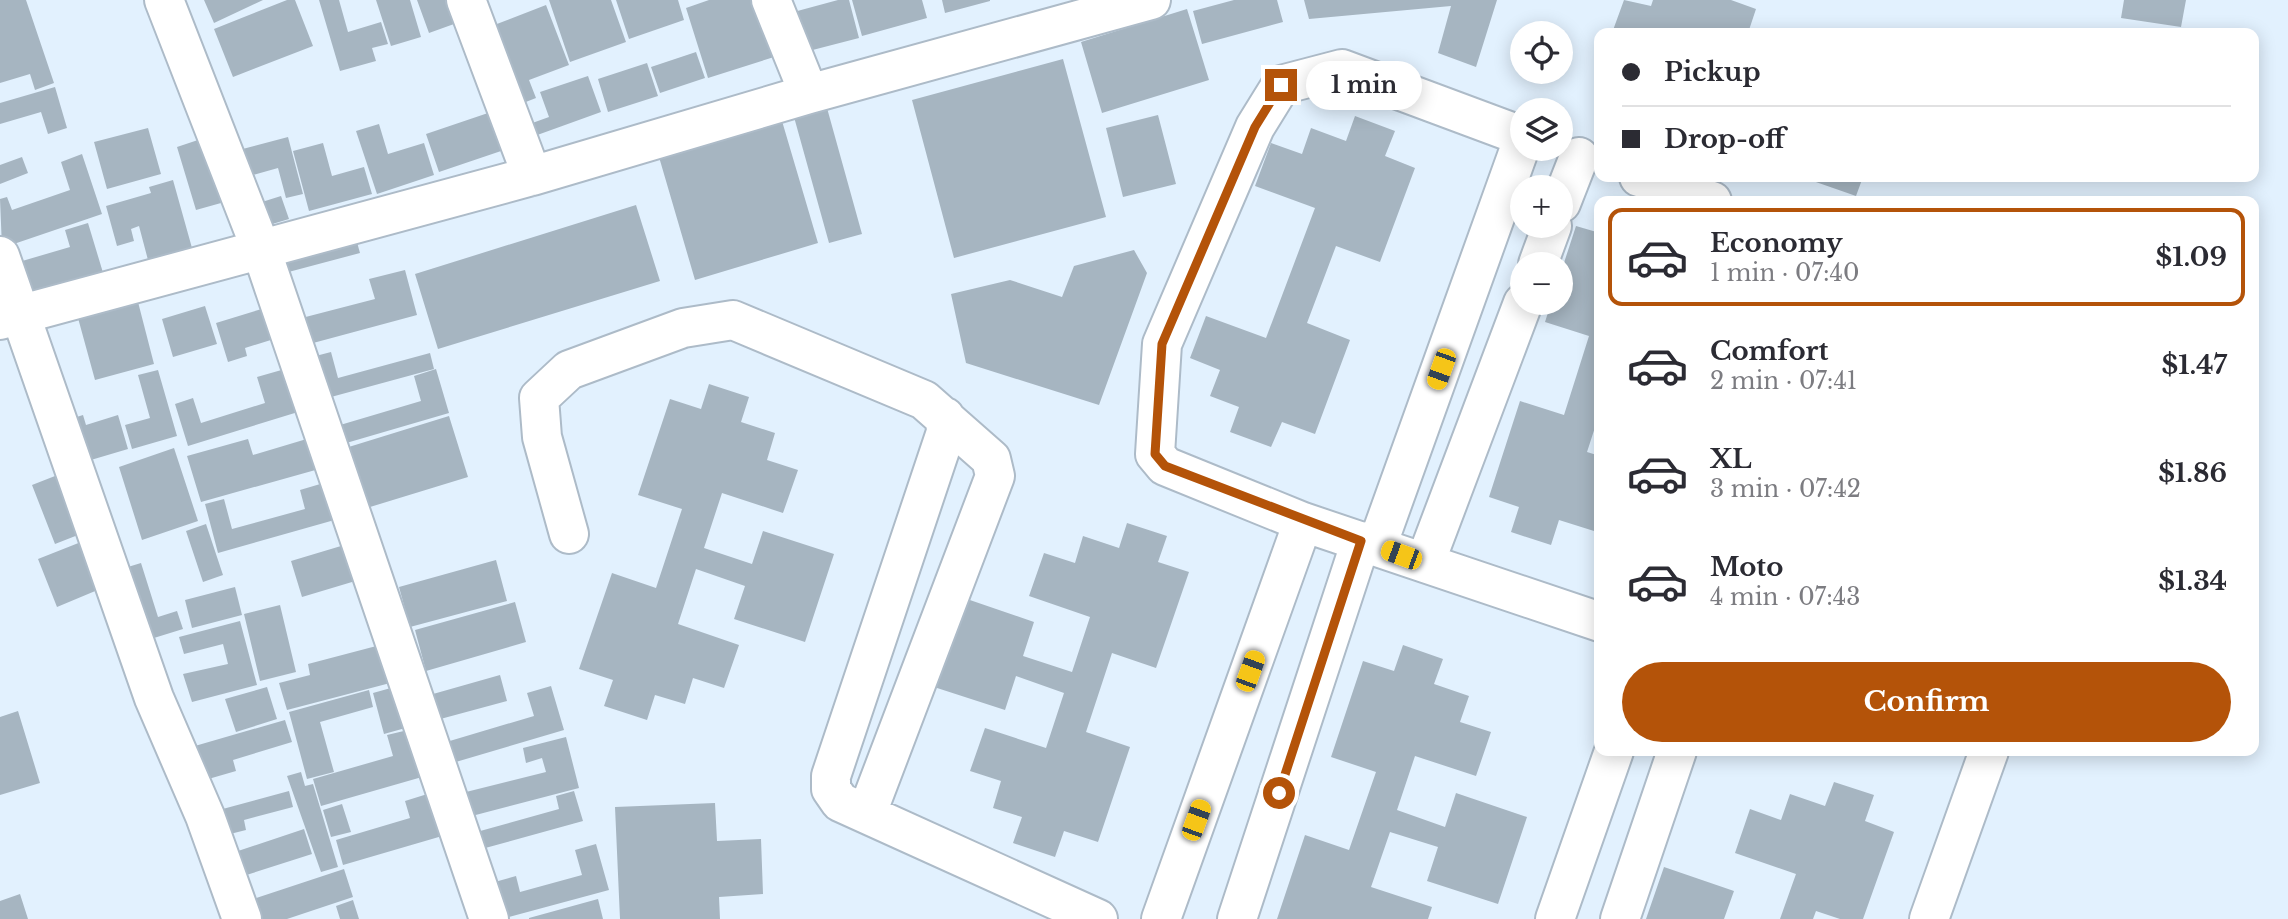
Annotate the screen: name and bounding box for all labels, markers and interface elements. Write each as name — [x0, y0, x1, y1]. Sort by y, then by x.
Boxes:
map controls — [1510, 21, 1573, 315]
button: locate — [1510, 21, 1573, 84]
text: Pickup — [1664, 56, 1761, 88]
callout: 1 min — [1306, 60, 1421, 110]
route end — [1265, 69, 1297, 101]
text: 1 min — [1331, 71, 1397, 99]
button: layers — [1510, 98, 1573, 161]
text: Drop-off — [1664, 123, 1785, 155]
button: + — [1510, 175, 1573, 238]
icon: car — [1626, 226, 1689, 289]
text: Economy — [1710, 227, 1843, 259]
text: $1.09 — [2156, 241, 2227, 273]
button: − — [1510, 252, 1573, 315]
text: 1 min · 07:40 — [1710, 259, 1859, 287]
icon: car — [1626, 334, 1689, 397]
text: Comfort — [1710, 335, 1828, 367]
car — [1424, 346, 1459, 392]
text: $1.47 — [2161, 349, 2227, 381]
text: 2 min · 07:41 — [1710, 367, 1857, 395]
icon: car — [1626, 442, 1689, 505]
text: XL — [1710, 443, 1752, 475]
text: $1.86 — [2158, 457, 2227, 489]
text: 3 min · 07:42 — [1710, 475, 1861, 503]
car — [1378, 538, 1425, 572]
icon: car — [1626, 550, 1689, 613]
text: Moto — [1710, 551, 1783, 583]
text: $1.34 — [2158, 565, 2227, 597]
text: 4 min · 07:43 — [1710, 583, 1860, 611]
car — [1233, 648, 1268, 694]
button: Confirm — [1622, 662, 2231, 742]
route start — [1263, 777, 1295, 809]
car — [1179, 797, 1214, 843]

